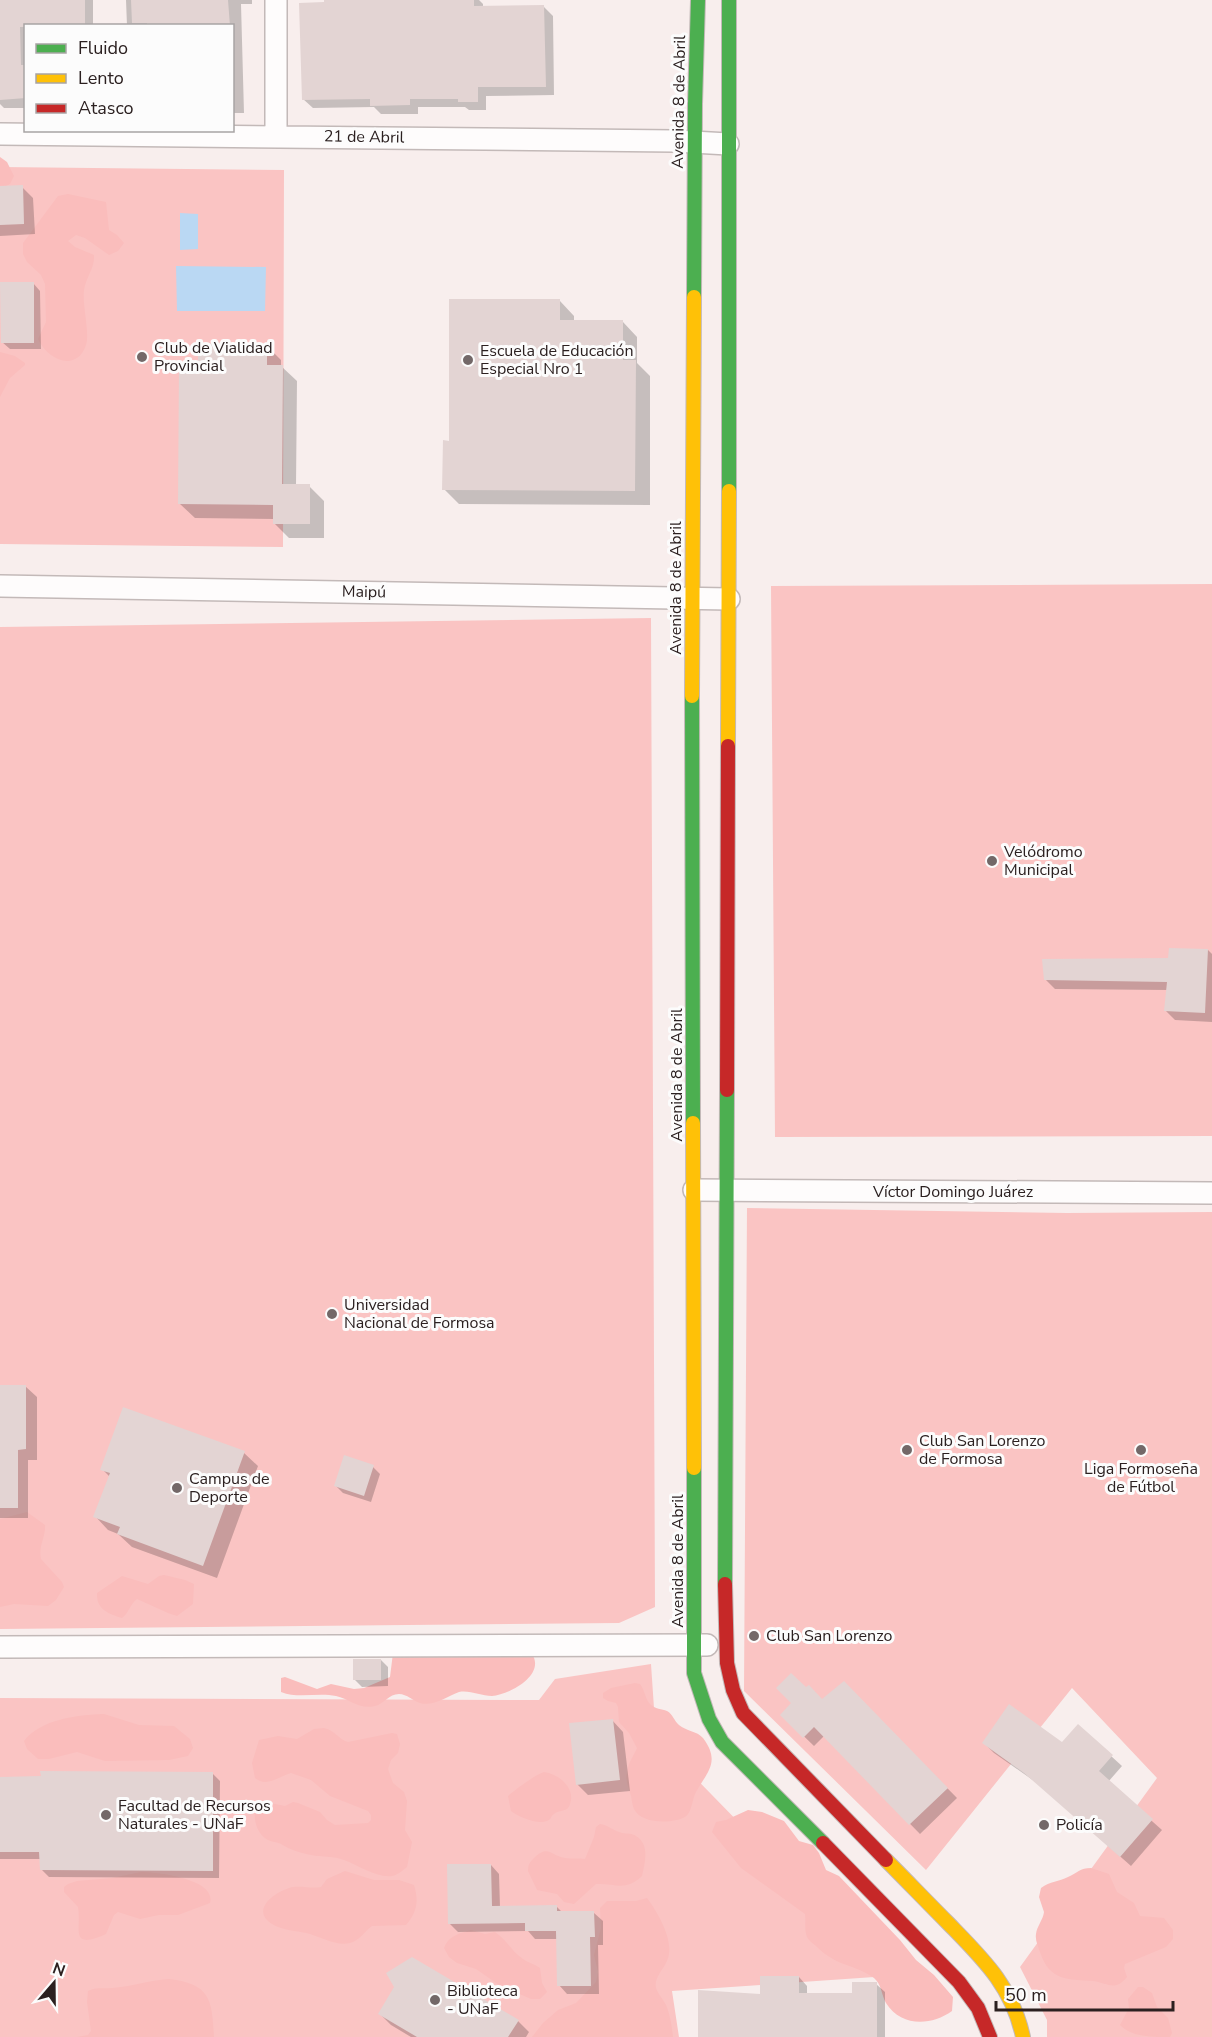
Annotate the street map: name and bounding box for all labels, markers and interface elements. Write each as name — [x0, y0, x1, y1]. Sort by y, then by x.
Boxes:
legend — [24, 24, 234, 132]
street label: Avenida 8 de Abril — [667, 35, 691, 169]
text: Fluido — [78, 36, 128, 60]
text: Lento — [78, 66, 124, 90]
text: Atasco — [78, 96, 134, 120]
street label: 21 de Abril — [324, 125, 405, 149]
place label: Club de Vialidad Provincial — [154, 337, 273, 377]
place label: Escuela de Educación Especial Nro 1 — [480, 340, 634, 380]
marker: Club de Vialidad Provincial — [135, 350, 149, 364]
marker: Escuela de Educación Especial Nro 1 — [461, 353, 475, 367]
street label: Avenida 8 de Abril — [665, 521, 687, 655]
street label: Maipú — [342, 581, 386, 603]
place label: Velódromo Municipal — [1003, 841, 1083, 881]
marker: Velódromo Municipal — [985, 854, 999, 868]
street label: Avenida 8 de Abril — [666, 1008, 688, 1142]
street label: Víctor Domingo Juárez — [872, 1181, 1033, 1203]
place label: Universidad Nacional de Formosa — [344, 1294, 495, 1334]
marker: Universidad Nacional de Formosa — [325, 1307, 339, 1321]
place label: Club San Lorenzo de Formosa — [919, 1430, 1045, 1470]
marker: Club San Lorenzo de Formosa — [900, 1443, 914, 1457]
marker: Liga Formoseña de Fútbol — [1134, 1443, 1148, 1457]
place label: Liga Formoseña de Fútbol — [1084, 1458, 1198, 1498]
place label: Campus de Deporte — [189, 1468, 270, 1508]
marker: Campus de Deporte — [170, 1481, 184, 1495]
street label: Avenida 8 de Abril — [667, 1494, 689, 1628]
place label: Club San Lorenzo — [766, 1625, 892, 1647]
marker: Club San Lorenzo — [747, 1629, 761, 1643]
place label: Facultad de Recursos Naturales - UNaF — [118, 1795, 271, 1835]
marker: Facultad de Recursos Naturales - UNaF — [99, 1808, 113, 1822]
place label: Policía — [1056, 1814, 1103, 1836]
marker: Policía — [1037, 1818, 1051, 1832]
north arrow — [24, 1953, 84, 2013]
text: N — [49, 1957, 68, 1982]
scale bar — [996, 1974, 1173, 2012]
place label: Biblioteca - UNaF — [447, 1980, 518, 2020]
text: 50 m — [1005, 1983, 1047, 2007]
marker: Biblioteca - UNaF — [428, 1993, 442, 2007]

